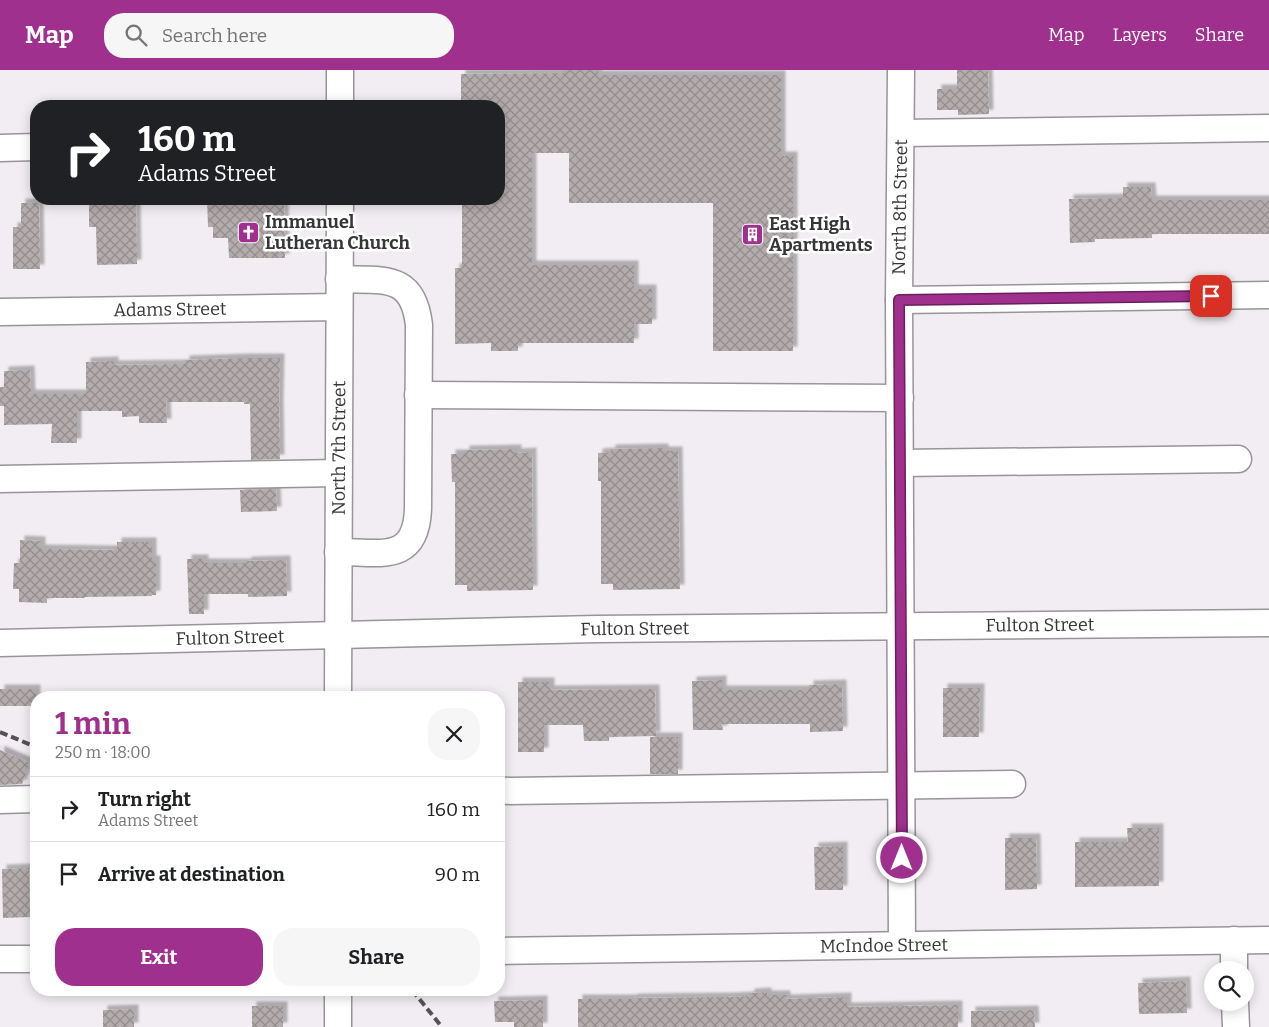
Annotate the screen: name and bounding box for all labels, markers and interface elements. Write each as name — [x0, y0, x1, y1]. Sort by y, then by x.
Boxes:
search box — [104, 13, 454, 58]
text: Map — [25, 21, 74, 49]
icon: search — [122, 21, 150, 49]
text: Search here — [162, 24, 267, 47]
text: Map — [1048, 24, 1084, 46]
text: Layers — [1112, 24, 1167, 46]
text: Share — [1195, 24, 1244, 46]
text: 160 m — [138, 118, 236, 160]
icon: right — [55, 120, 120, 185]
street label: North 8th Street — [888, 138, 912, 275]
text: Adams Street — [138, 160, 276, 187]
place label: Immanuel Lutheran Church — [265, 211, 410, 254]
place label: East High Apartments — [769, 213, 873, 256]
church icon: Immanuel Lutheran Church — [237, 220, 261, 244]
building icon: East High Apartments — [741, 222, 765, 246]
pin — [1190, 275, 1232, 317]
icon: arrive — [1197, 282, 1225, 310]
street label: Adams Street — [113, 298, 227, 321]
street label: North 7th Street — [328, 380, 350, 515]
street label: Fulton Street — [985, 614, 1095, 637]
street label: Fulton Street — [580, 617, 690, 640]
street label: Fulton Street — [175, 625, 285, 650]
text: 1 min — [55, 706, 131, 742]
button: close — [428, 708, 480, 760]
text: 250 m · 18:00 — [55, 743, 151, 762]
text: Turn right — [98, 788, 191, 811]
icon: right — [55, 795, 83, 823]
text: 160 m — [427, 798, 480, 821]
text: Adams Street — [98, 811, 198, 830]
position arrow — [875, 831, 927, 883]
icon: arrive — [55, 860, 83, 888]
text: Arrive at destination — [98, 863, 285, 886]
text: 90 m — [435, 863, 480, 886]
button: Exit — [55, 928, 263, 986]
button: Share — [273, 928, 480, 986]
street label: McIndoe Street — [820, 934, 949, 957]
map controls — [1204, 961, 1254, 1011]
button: search — [1204, 961, 1254, 1011]

